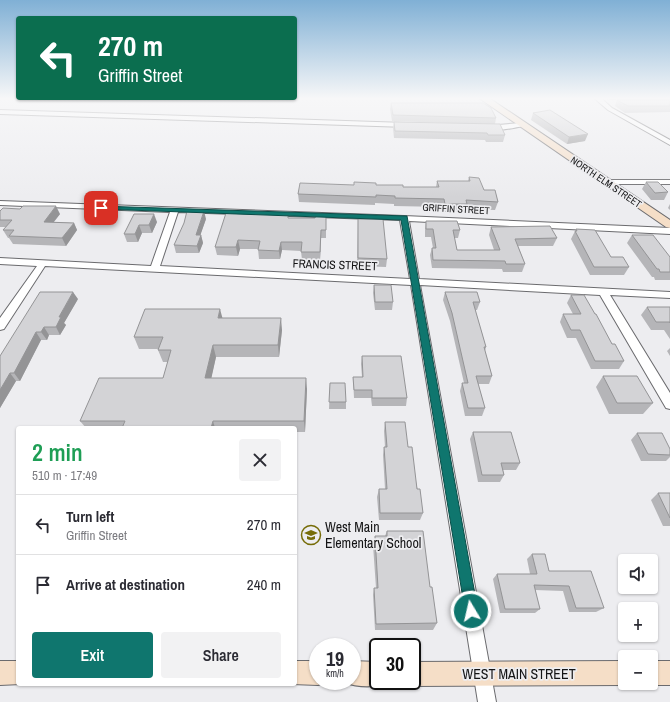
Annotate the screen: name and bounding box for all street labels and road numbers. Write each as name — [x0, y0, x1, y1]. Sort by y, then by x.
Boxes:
street label: NORTH ELM STREET — [568, 153, 644, 211]
street label: GRIFFIN STREET — [422, 201, 490, 217]
street label: FRANCIS STREET — [292, 256, 378, 274]
street label: WEST MAIN STREET — [462, 665, 576, 683]

